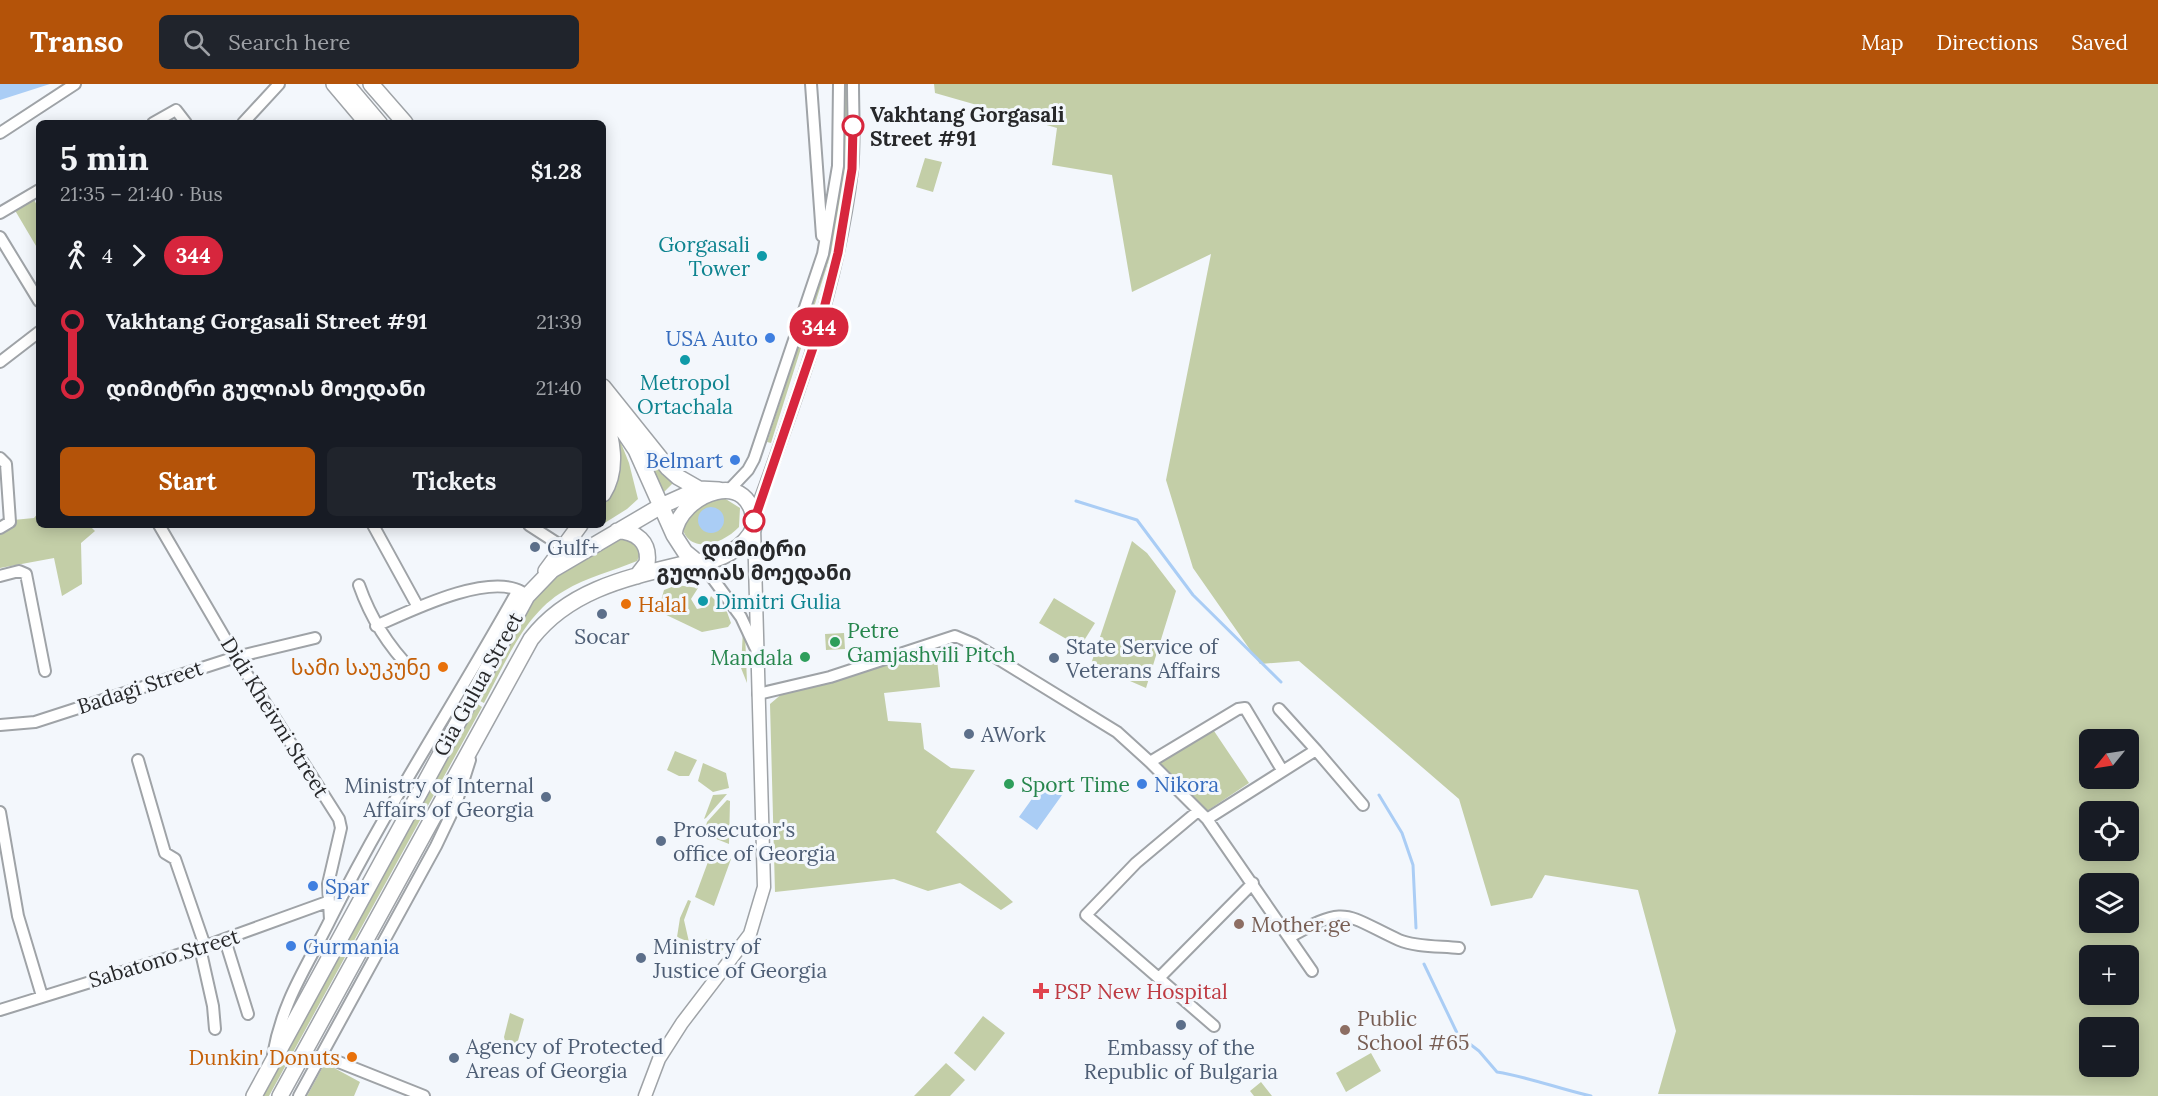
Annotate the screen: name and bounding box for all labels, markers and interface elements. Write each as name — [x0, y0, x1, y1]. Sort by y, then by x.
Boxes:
search box — [159, 15, 579, 69]
text: Transo — [30, 24, 123, 60]
icon: search — [180, 26, 213, 59]
text: Search here — [228, 28, 351, 56]
text: Map — [1861, 29, 1904, 56]
text: Directions — [1937, 29, 2038, 56]
text: Saved — [2071, 29, 2128, 56]
place label: Vakhtang Gorgasali Street #91 — [870, 101, 1065, 152]
marker: Vakhtang Gorgasali Street #91 — [842, 115, 864, 137]
text: 5 min — [60, 137, 149, 179]
text: $1.28 — [531, 157, 582, 185]
text: 21:35 – 21:40 · Bus — [60, 181, 223, 206]
place label: Gorgasali Tower — [658, 231, 750, 282]
icon: walk — [60, 239, 93, 272]
icon: forward — [122, 239, 155, 272]
text: 344 — [176, 242, 211, 269]
text: 4 — [102, 243, 113, 268]
marker: Gorgasali Tower — [755, 249, 769, 263]
text: Vakhtang Gorgasali Street #91 — [106, 307, 428, 335]
line badge: 344 — [784, 308, 854, 346]
text: 21:39 — [536, 309, 582, 334]
text: 344 — [802, 314, 836, 341]
place label: USA Auto — [666, 325, 758, 352]
marker: USA Auto — [763, 331, 777, 345]
marker: Metropol Ortachala — [678, 353, 692, 367]
place label: Metropol Ortachala — [637, 369, 733, 420]
text: დიმიტრი გულიას მოედანი — [106, 374, 426, 402]
text: 21:40 — [536, 375, 582, 400]
button: Start — [60, 447, 315, 516]
button: Tickets — [327, 447, 582, 516]
place label: Belmart — [646, 447, 724, 474]
marker: Belmart — [728, 453, 742, 467]
marker: დიმიტრი გულიას მოედანი — [743, 510, 765, 532]
place label: Gulf+ — [547, 534, 599, 561]
place label: დიმიტრი გულიას მოედანი — [657, 535, 851, 586]
marker: Gulf+ — [528, 540, 542, 554]
place label: Dimitri Gulia — [715, 588, 841, 615]
place label: Halal — [638, 591, 687, 618]
marker: Dimitri Gulia — [696, 594, 710, 608]
marker: Halal — [619, 597, 633, 611]
street label: Gia Gulua Street — [427, 606, 529, 761]
marker: Socar — [595, 607, 609, 621]
place label: Petre Gamjashvili Pitch — [847, 617, 1015, 668]
place label: Socar — [574, 623, 630, 650]
street label: Didi Kheivni Street — [215, 632, 336, 803]
place label: State Service of Veterans Affairs — [1065, 633, 1221, 684]
marker: Petre Gamjashvili Pitch — [828, 635, 842, 649]
place label: Mandala — [710, 644, 793, 671]
marker: Mandala — [798, 650, 812, 664]
marker: State Service of Veterans Affairs — [1047, 651, 1061, 665]
street label: Badagi Street — [74, 654, 207, 720]
place label: სამი საუკუნე — [291, 654, 431, 681]
marker: სამი საუკუნე — [436, 660, 450, 674]
place label: AWork — [980, 721, 1047, 748]
marker: AWork — [962, 727, 976, 741]
north arrow — [2079, 729, 2139, 789]
map controls — [2079, 729, 2139, 1077]
place label: Sport Time — [1021, 771, 1130, 798]
place label: Nikora — [1154, 771, 1219, 798]
place label: Ministry of Internal Affairs of Georgia — [344, 772, 534, 823]
marker: Sport Time — [1002, 777, 1016, 791]
marker: Nikora — [1135, 777, 1149, 791]
marker: Ministry of Internal Affairs of Georgia — [539, 790, 553, 804]
button: locate — [2079, 801, 2139, 861]
place label: Prosecutor's office of Georgia — [673, 816, 836, 867]
marker: Prosecutor's office of Georgia — [654, 834, 668, 848]
place label: Spar — [325, 873, 369, 900]
button: layers — [2079, 873, 2139, 933]
marker: Spar — [306, 879, 320, 893]
place label: Mother.ge — [1251, 911, 1351, 938]
marker: Mother.ge — [1232, 917, 1246, 931]
street label: Sabatono Street — [85, 922, 243, 994]
place label: Gurmania — [303, 933, 400, 960]
place label: Ministry of Justice of Georgia — [652, 933, 827, 984]
marker: Gurmania — [284, 939, 298, 953]
button: + — [2079, 945, 2139, 1005]
marker: Ministry of Justice of Georgia — [634, 951, 648, 965]
place label: PSP New Hospital — [1054, 978, 1228, 1005]
marker: PSP New Hospital — [1032, 982, 1050, 1000]
place label: Public School #65 — [1357, 1005, 1469, 1056]
button: − — [2079, 1017, 2139, 1077]
marker: Embassy of the Republic of Bulgaria — [1174, 1018, 1188, 1032]
marker: Public School #65 — [1338, 1023, 1352, 1037]
place label: Agency of Protected Areas of Georgia — [465, 1033, 664, 1084]
place label: Embassy of the Republic of Bulgaria — [1084, 1034, 1278, 1085]
place label: Dunkin' Donuts — [188, 1044, 340, 1071]
marker: Dunkin' Donuts — [345, 1050, 359, 1064]
marker: Agency of Protected Areas of Georgia — [447, 1051, 461, 1065]

